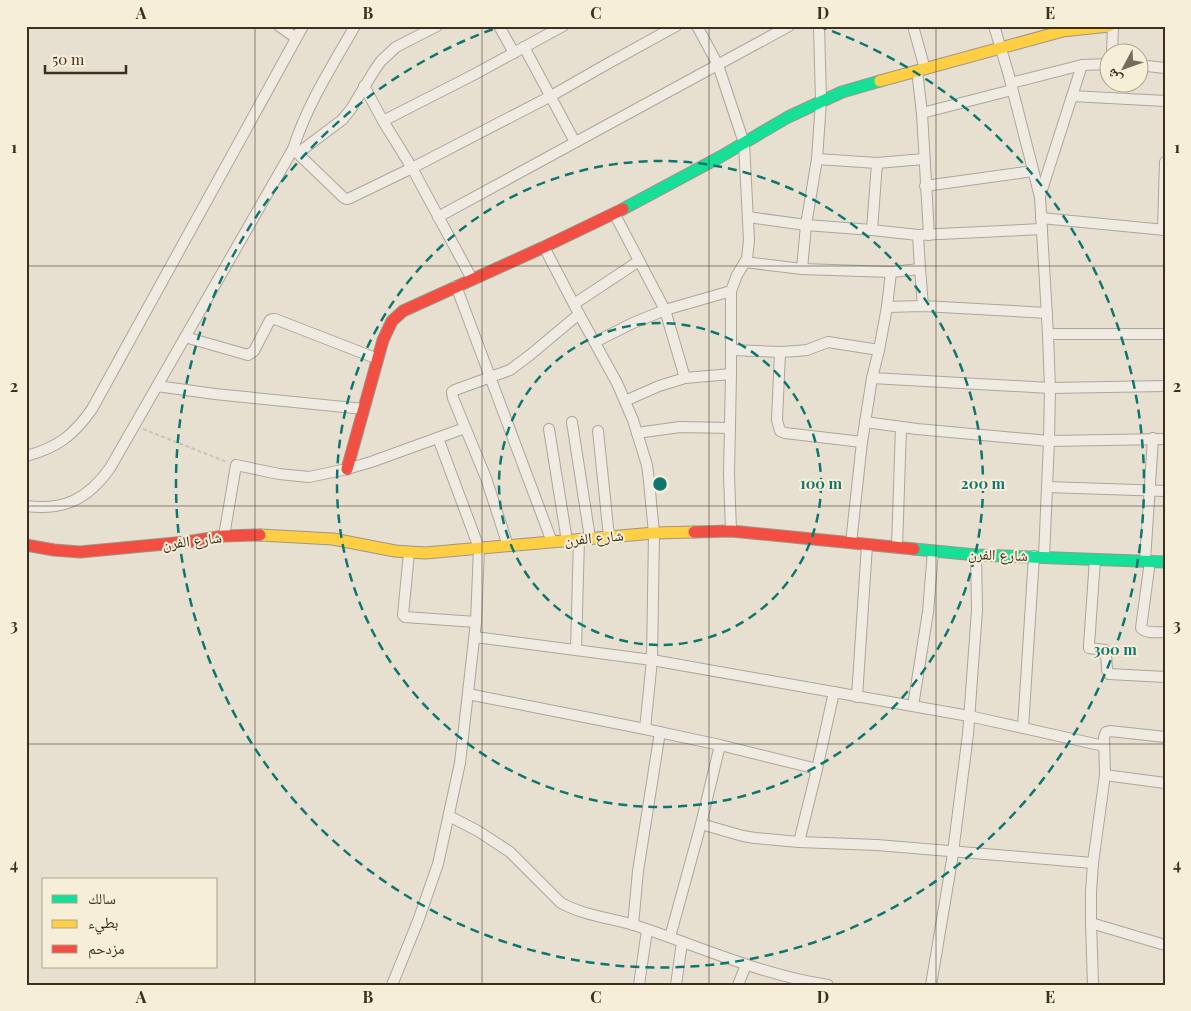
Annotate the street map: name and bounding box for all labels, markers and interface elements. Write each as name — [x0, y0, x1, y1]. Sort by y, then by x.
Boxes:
text: A — [135, 2, 147, 23]
text: B — [363, 2, 374, 23]
text: C — [590, 2, 602, 23]
text: D — [817, 2, 829, 23]
text: E — [1045, 2, 1055, 23]
scale bar — [45, 42, 126, 74]
north arrow — [1098, 42, 1148, 92]
text: 50 m — [52, 49, 85, 69]
text: ش — [1102, 65, 1126, 89]
text: 1 — [11, 136, 17, 157]
text: 1 — [1174, 136, 1180, 157]
text: 2 — [10, 375, 18, 396]
text: 2 — [1173, 375, 1181, 396]
text: 100 m — [800, 473, 843, 493]
text: 200 m — [961, 473, 1006, 493]
centre of rings — [651, 475, 669, 493]
street label: شارع الفرن — [563, 524, 625, 551]
street label: شارع الفرن — [161, 526, 223, 555]
street label: شارع الفرن — [968, 543, 1028, 566]
text: 3 — [10, 614, 18, 635]
text: 3 — [1173, 614, 1181, 635]
text: 300 m — [1093, 639, 1137, 659]
text: 4 — [10, 853, 18, 874]
text: 4 — [1173, 853, 1181, 874]
legend — [42, 878, 218, 968]
text: سالك — [88, 888, 116, 908]
text: بطيء — [88, 912, 118, 935]
text: مزدحم — [88, 938, 125, 959]
text: A — [135, 986, 147, 1007]
text: B — [363, 986, 374, 1007]
text: C — [590, 986, 602, 1007]
text: D — [817, 986, 829, 1007]
text: E — [1045, 986, 1055, 1007]

